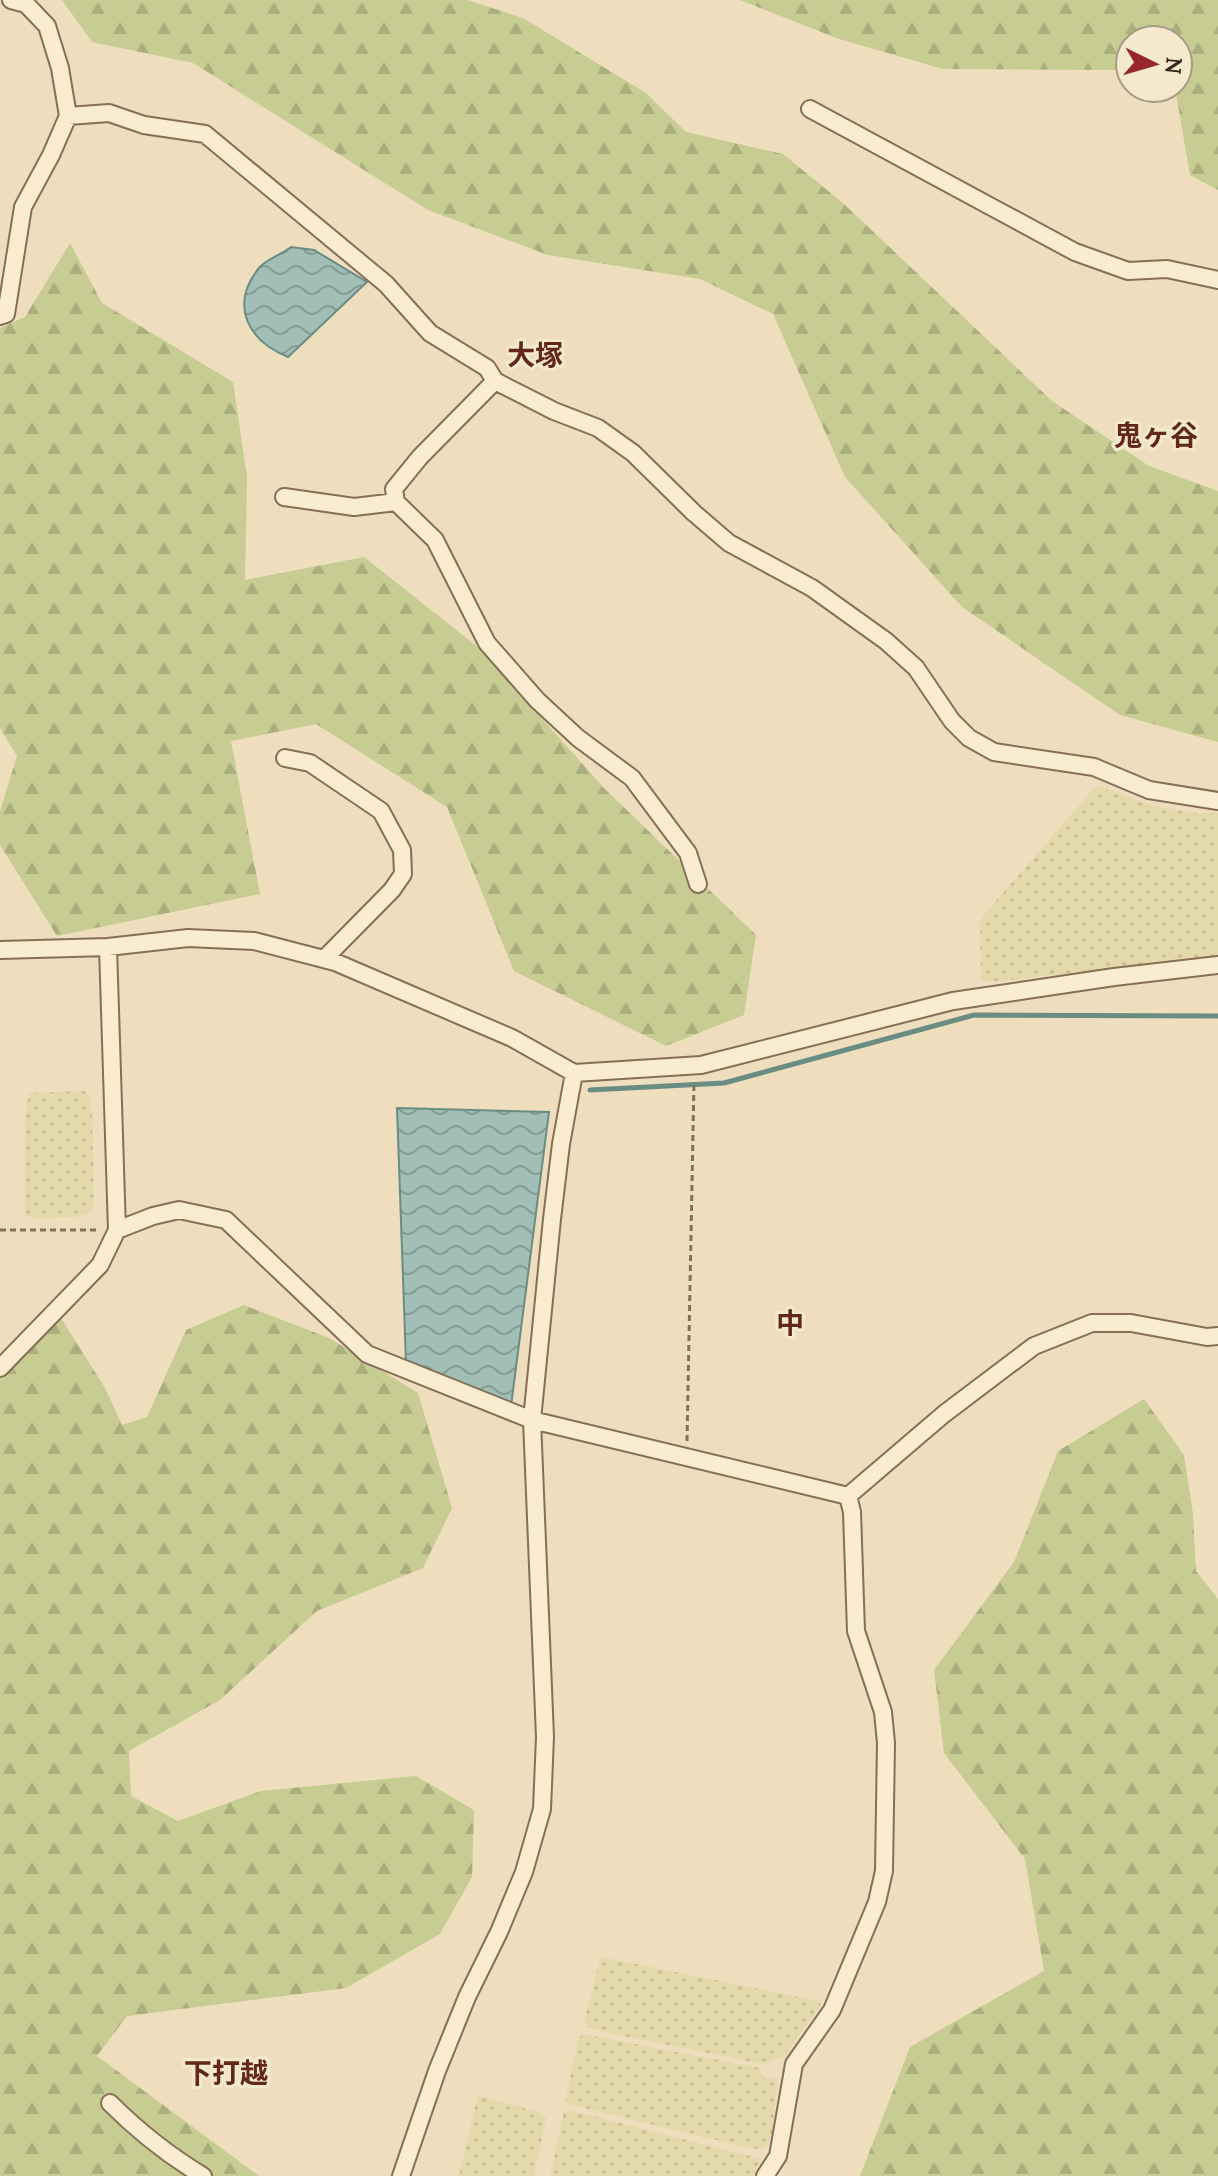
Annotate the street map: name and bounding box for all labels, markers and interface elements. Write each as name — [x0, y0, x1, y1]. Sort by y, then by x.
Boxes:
north arrow — [1114, 24, 1194, 104]
text: N — [1159, 56, 1189, 75]
district label: 大塚 — [507, 337, 563, 373]
district label: 鬼ヶ谷 — [1114, 417, 1198, 453]
district label: 中 — [776, 1305, 804, 1341]
district label: 下打越 — [184, 2055, 268, 2091]

